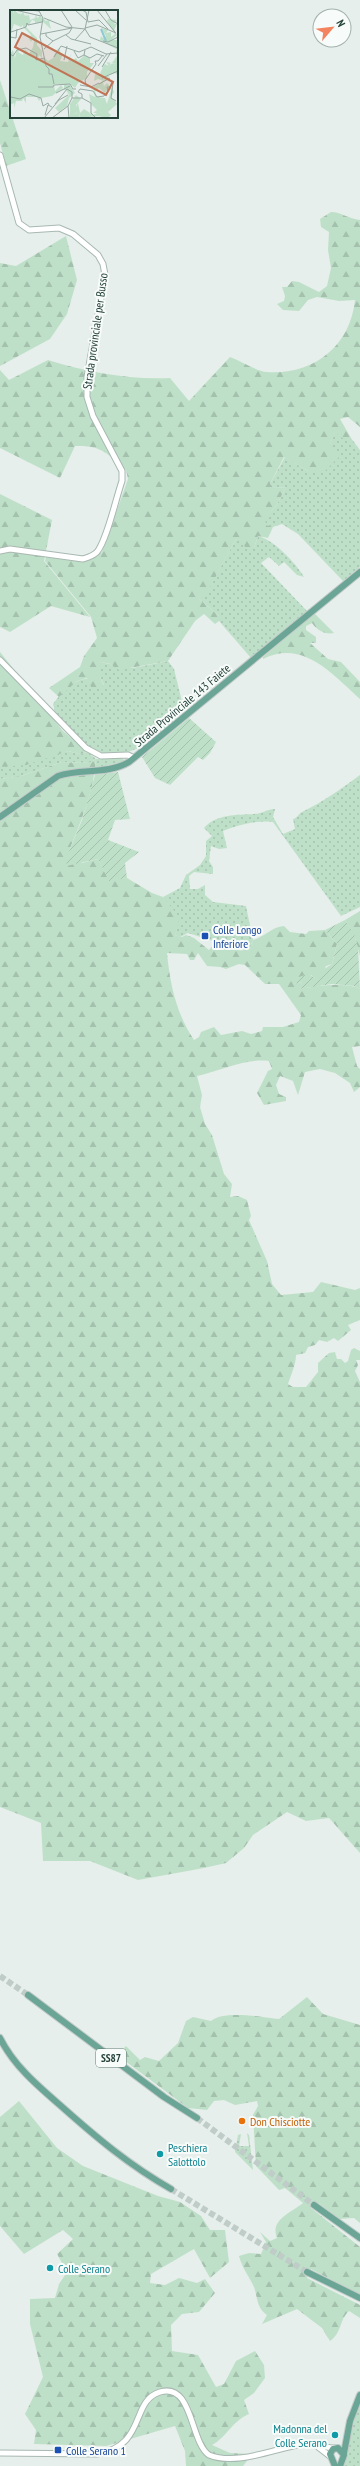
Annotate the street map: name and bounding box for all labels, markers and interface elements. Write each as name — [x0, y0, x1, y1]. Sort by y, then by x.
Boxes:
north arrow — [312, 8, 352, 48]
inset map — [10, 10, 118, 118]
text: N — [333, 17, 348, 29]
street label: Strada provinciale per Busso — [79, 272, 111, 390]
street label: Strada Provinciale 143 Faiete — [131, 660, 233, 750]
place label: Colle Longo Inferiore — [213, 922, 262, 951]
marker: Colle Longo Inferiore — [200, 931, 210, 941]
road number: SS87 — [96, 2049, 126, 2067]
place label: Don Chisciotte — [250, 2114, 310, 2129]
marker: Don Chisciotte — [237, 2116, 247, 2126]
place label: Peschiera Salottolo — [168, 2140, 207, 2169]
marker: Peschiera Salottolo — [155, 2149, 165, 2159]
place label: Colle Serano — [58, 2261, 110, 2276]
marker: Colle Serano — [45, 2263, 55, 2273]
place label: Madonna del Colle Serano — [273, 2421, 327, 2450]
marker: Madonna del Colle Serano — [330, 2430, 340, 2440]
place label: Colle Serano 1 — [66, 2443, 126, 2458]
marker: Colle Serano 1 — [53, 2445, 63, 2455]

